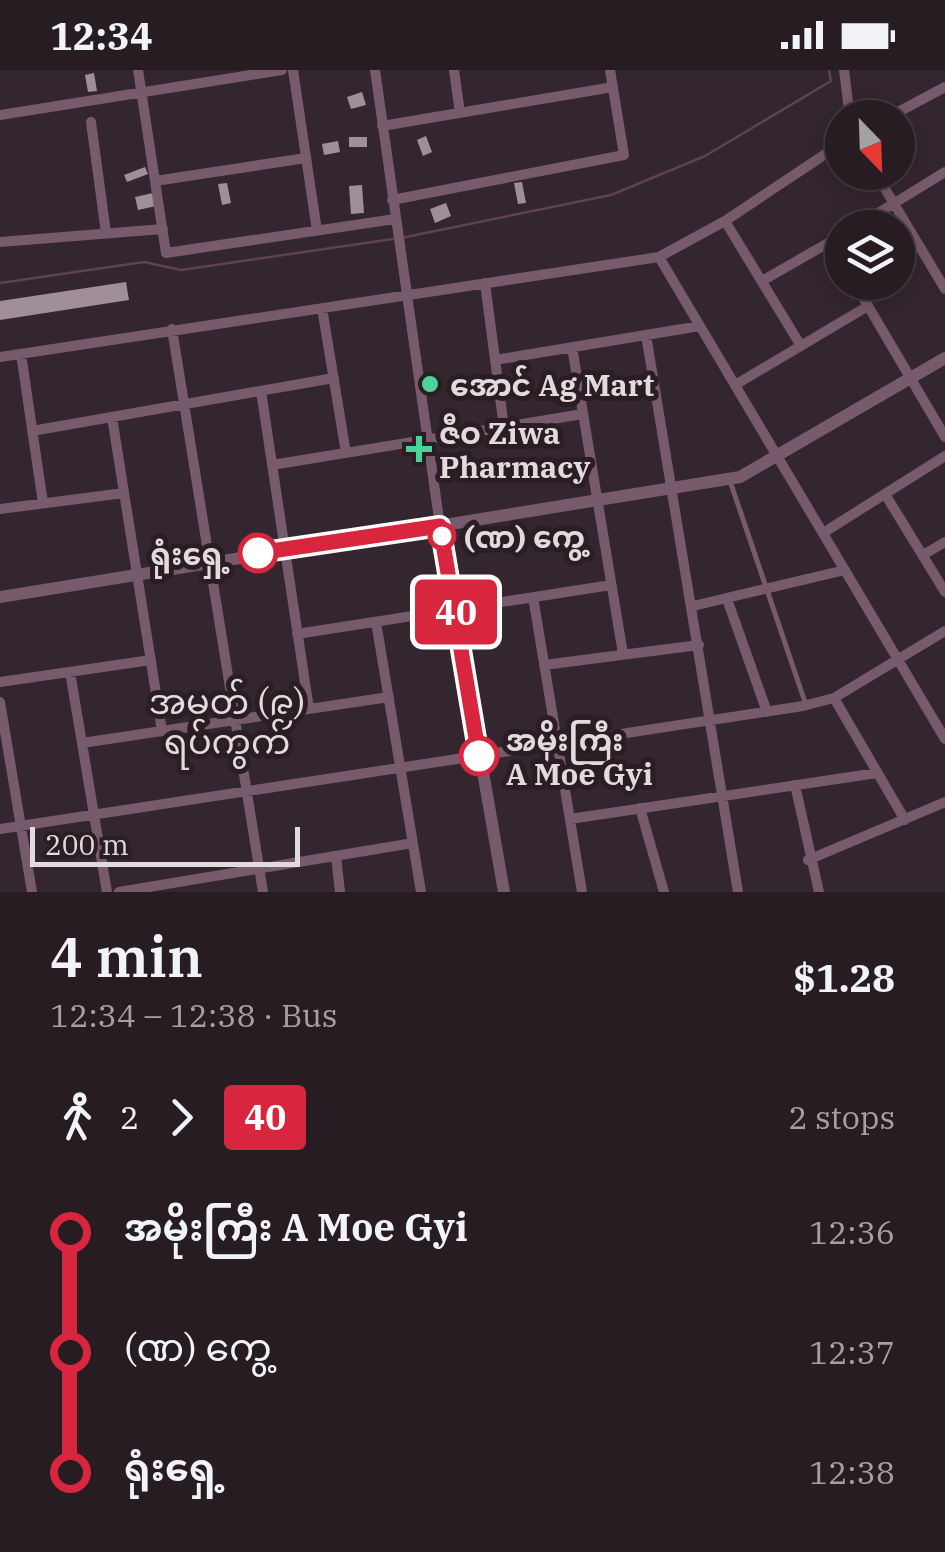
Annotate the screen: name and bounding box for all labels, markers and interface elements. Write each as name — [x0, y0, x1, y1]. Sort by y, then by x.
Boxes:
text: 12:34 — [50, 11, 153, 60]
north arrow — [825, 100, 915, 190]
map controls — [825, 100, 915, 300]
button: layers — [825, 210, 915, 300]
place label: အောင် Ag Mart — [450, 365, 654, 404]
marker: အောင် Ag Mart — [419, 373, 441, 395]
place label: ဇီဝ Ziwa Pharmacy — [439, 413, 590, 486]
marker: ဇီဝ Ziwa Pharmacy — [408, 438, 430, 460]
place label: (ဏ) ကွေ့ — [464, 517, 590, 561]
marker: (ဏ) ကွေ့ — [429, 523, 455, 549]
place label: ရုံးရှေ့ — [150, 534, 230, 579]
marker: ရုံးရှေ့ — [239, 534, 277, 572]
line badge: 40 — [411, 580, 501, 644]
text: 40 — [435, 589, 477, 635]
district label: အမှတ် (၉) ရပ်ကွက် — [149, 678, 305, 770]
place label: အမိုးကြီး A Moe Gyi — [506, 720, 653, 793]
marker: အမိုးကြီး A Moe Gyi — [460, 737, 498, 775]
scale bar — [30, 822, 300, 866]
text: 200 m — [45, 826, 129, 863]
text: 4 min — [50, 921, 203, 992]
text: $1.28 — [793, 953, 895, 1002]
text: 12:34 – 12:38 · Bus — [50, 994, 337, 1036]
icon: walk — [50, 1090, 105, 1145]
icon: forward — [154, 1090, 209, 1145]
text: 40 — [244, 1094, 286, 1140]
text: 2 — [120, 1096, 139, 1138]
text: 2 stops — [788, 1096, 895, 1138]
text: အမိုးကြီး A Moe Gyi — [124, 1202, 468, 1251]
text: 12:36 — [809, 1211, 895, 1253]
text: (ဏ) ကွေ့ — [124, 1322, 272, 1371]
text: 12:37 — [809, 1331, 895, 1373]
text: ရုံးရှေ့ — [124, 1442, 225, 1491]
text: 12:38 — [809, 1451, 895, 1493]

